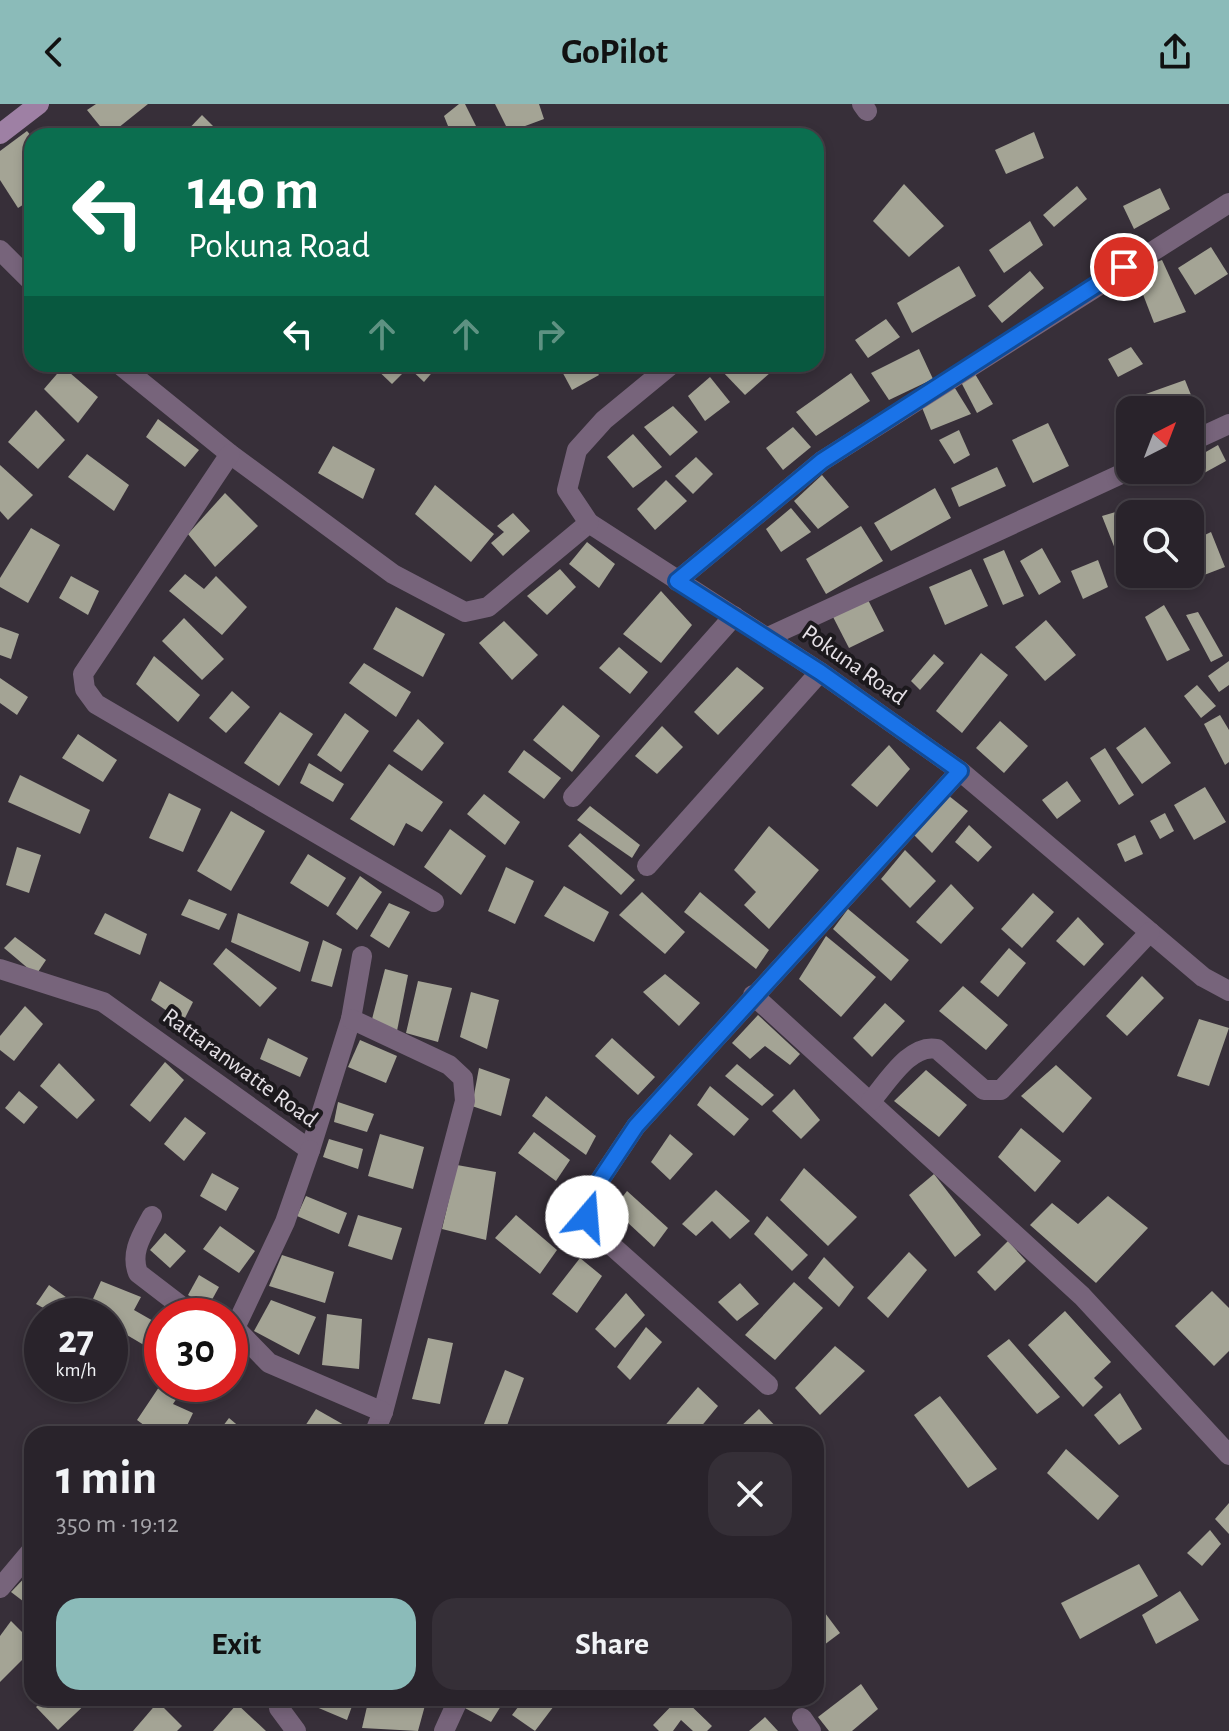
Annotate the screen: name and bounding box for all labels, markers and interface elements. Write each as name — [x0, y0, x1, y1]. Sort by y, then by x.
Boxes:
icon: back — [32, 30, 76, 74]
icon: share — [1153, 30, 1197, 74]
text: GoPilot — [561, 34, 668, 70]
icon: left — [56, 160, 160, 264]
text: 140 m — [188, 163, 319, 219]
text: Pokuna Road — [188, 228, 370, 264]
pin — [1090, 233, 1158, 301]
icon: arrive — [1102, 245, 1146, 289]
icon: left — [276, 312, 320, 356]
icon: ahead — [360, 312, 404, 356]
icon: ahead — [444, 312, 488, 356]
icon: right — [528, 312, 572, 356]
north arrow — [1116, 396, 1204, 484]
map controls — [1116, 396, 1204, 588]
button: search — [1116, 500, 1204, 588]
street label: Pokuna Road — [797, 620, 911, 710]
street label: Rattaranwatte Road — [158, 1004, 322, 1132]
position arrow — [545, 1175, 629, 1259]
speed limit sign: 30 — [144, 1298, 248, 1402]
text: 27 — [58, 1320, 94, 1360]
text: km/h — [55, 1360, 97, 1380]
button: close — [708, 1452, 792, 1536]
text: 1 min — [56, 1455, 157, 1503]
text: 350 m · 19:12 — [56, 1511, 179, 1537]
button: Exit — [56, 1598, 416, 1690]
button: Share — [432, 1598, 792, 1690]

